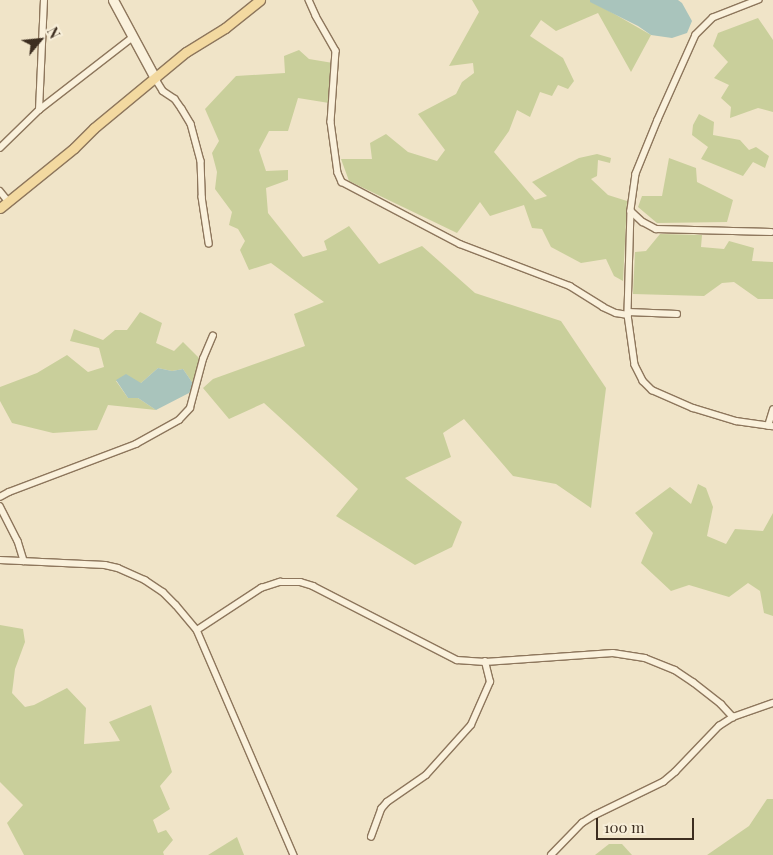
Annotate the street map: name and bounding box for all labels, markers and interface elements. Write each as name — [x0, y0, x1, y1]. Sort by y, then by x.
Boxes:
north arrow — [15, 15, 65, 65]
text: N — [43, 24, 64, 42]
scale bar — [598, 808, 696, 840]
text: 100 m — [604, 817, 645, 837]

